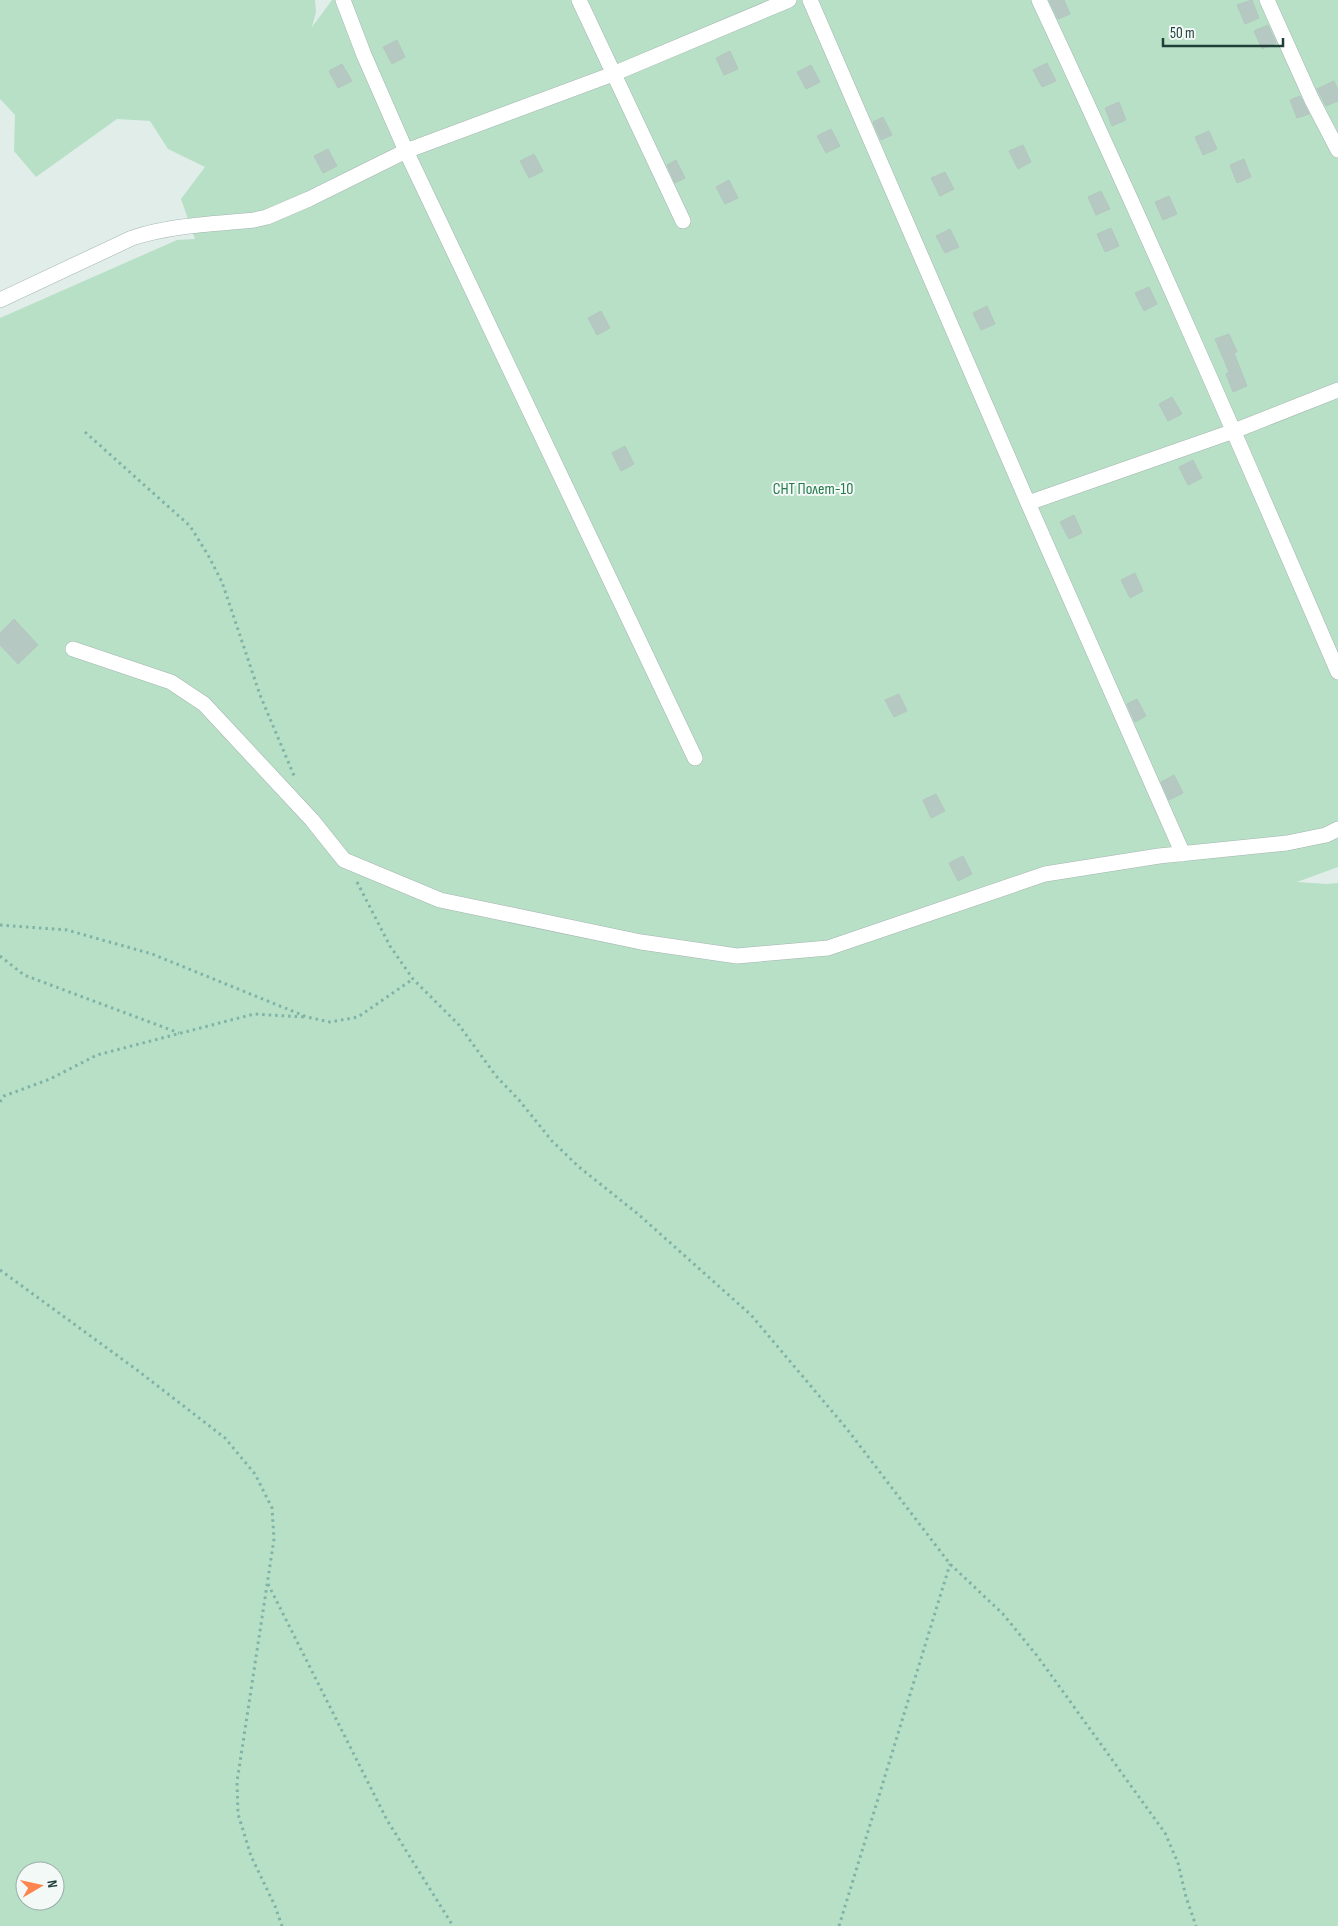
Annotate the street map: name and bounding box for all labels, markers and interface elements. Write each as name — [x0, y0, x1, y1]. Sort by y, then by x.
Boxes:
scale bar — [1163, 15, 1283, 47]
text: 50 m — [1170, 24, 1195, 43]
park label: СНТ Полет-10 — [773, 480, 853, 499]
north arrow — [15, 1861, 65, 1911]
text: N — [43, 1879, 61, 1889]

